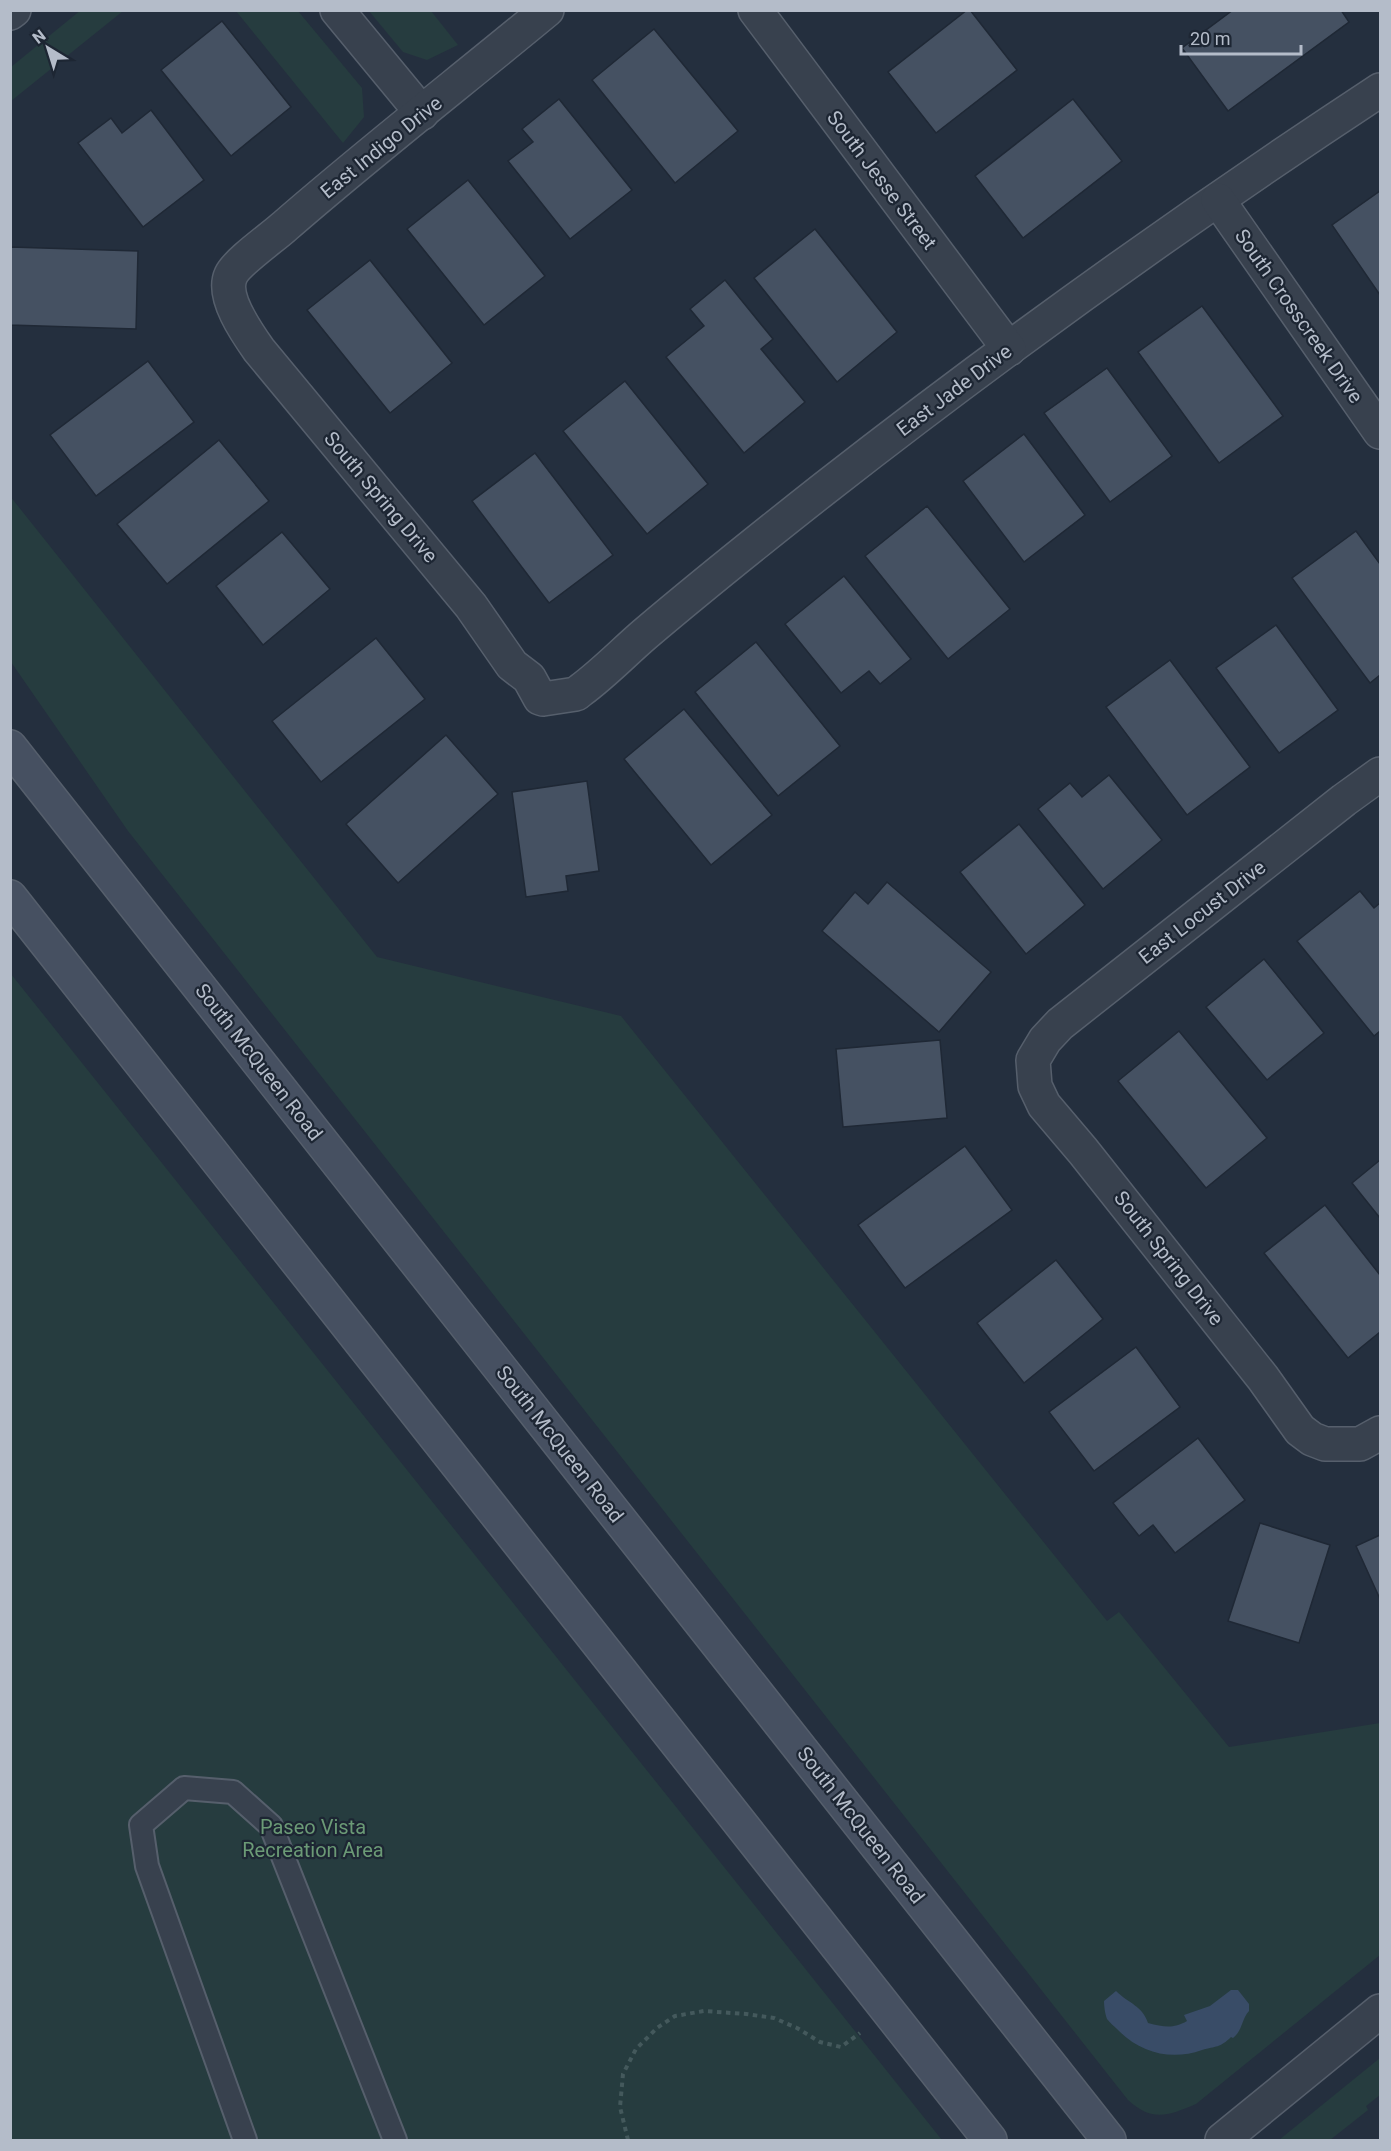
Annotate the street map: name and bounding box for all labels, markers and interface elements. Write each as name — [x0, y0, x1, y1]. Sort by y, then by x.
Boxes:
north arrow — [18, 18, 78, 78]
scale bar — [1181, 18, 1301, 56]
text: N — [29, 26, 49, 48]
text: 20 m — [1190, 28, 1230, 49]
street label: East Indigo Drive — [315, 91, 447, 203]
street label: South Jesse Street — [822, 106, 942, 254]
street label: South Crosscreek Drive — [1230, 224, 1368, 408]
street label: East Jade Drive — [892, 339, 1016, 441]
street label: South Spring Drive — [319, 427, 443, 567]
street label: East Locust Drive — [1134, 855, 1270, 969]
street label: South McQueen Road — [190, 979, 328, 1145]
street label: South Spring Drive — [1109, 1186, 1229, 1330]
street label: South McQueen Road — [491, 1361, 629, 1527]
street label: South McQueen Road — [792, 1742, 930, 1908]
park label: Paseo Vista Recreation Area — [242, 1815, 384, 1862]

